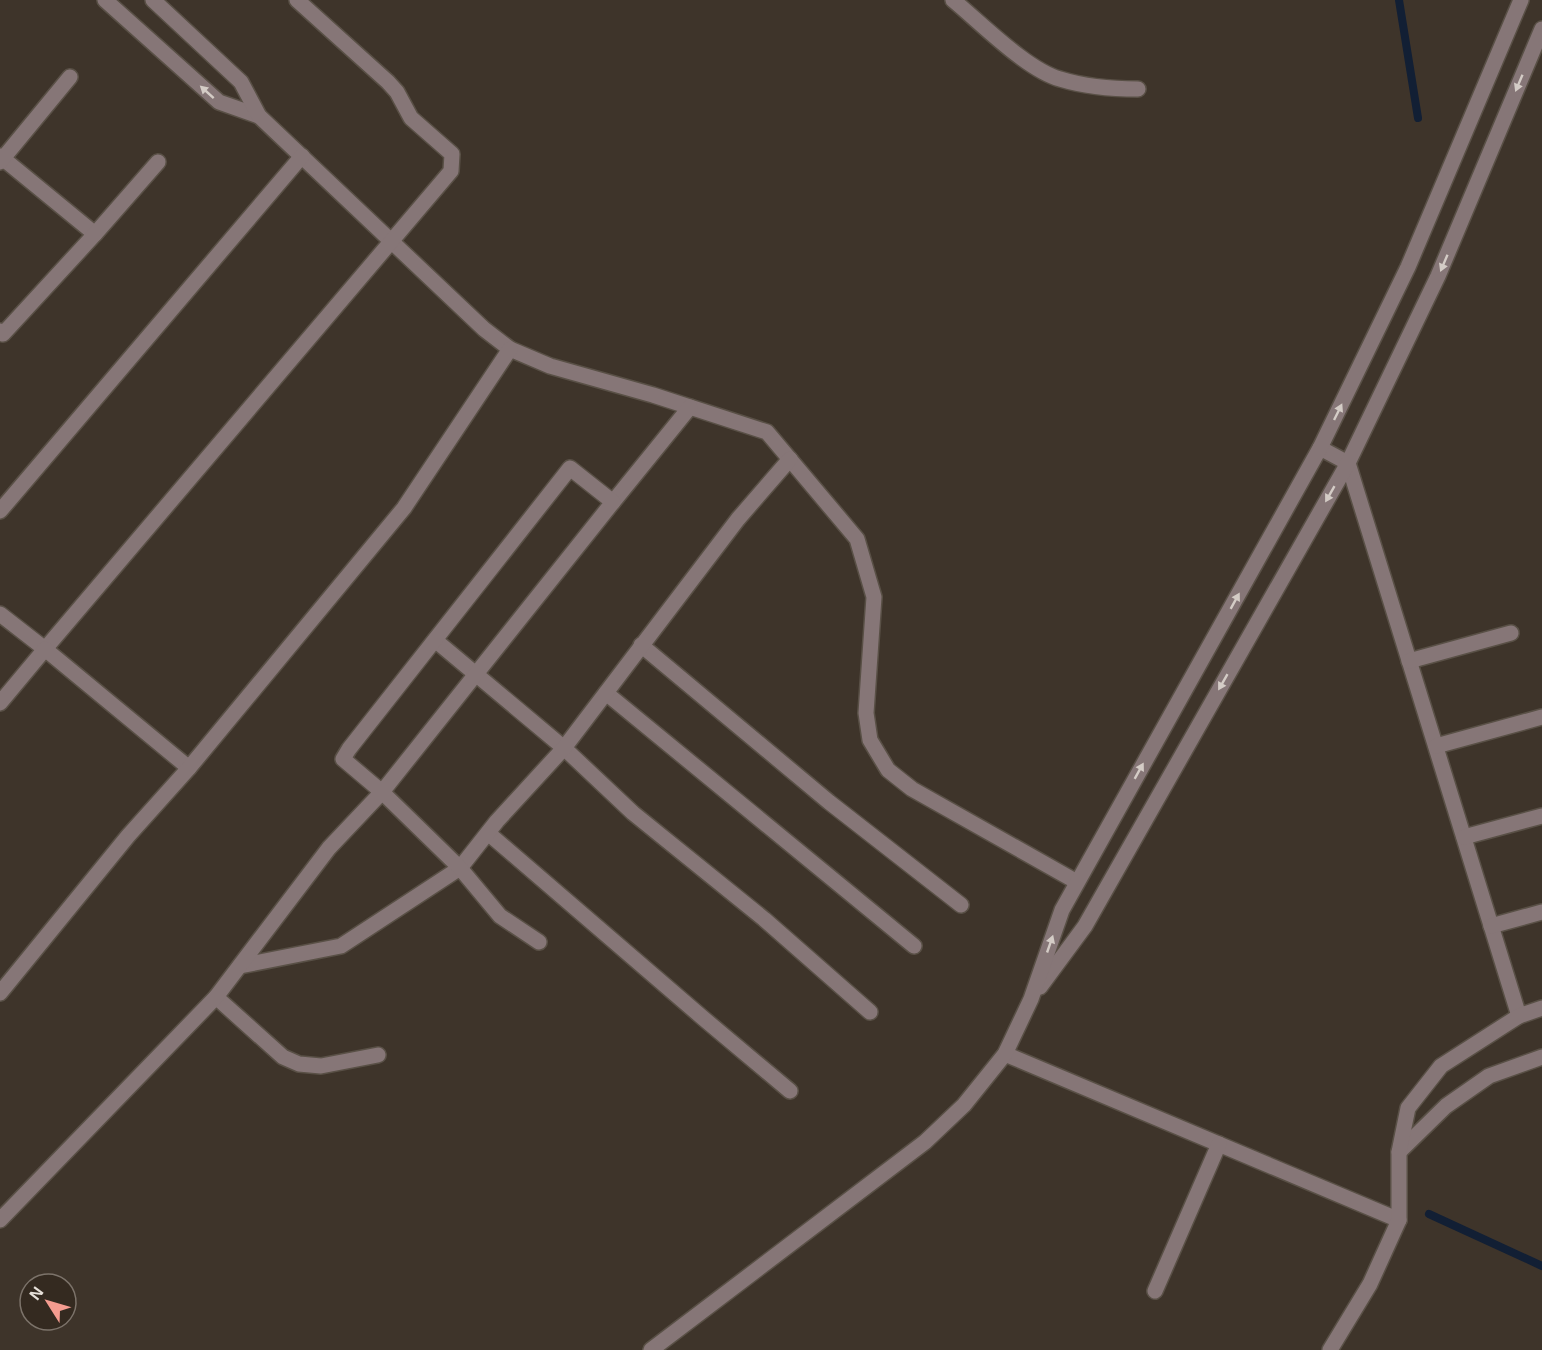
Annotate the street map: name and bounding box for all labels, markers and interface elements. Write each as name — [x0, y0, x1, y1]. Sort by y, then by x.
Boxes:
one-way arrow — [1514, 74, 1523, 92]
one-way arrow — [200, 85, 215, 99]
one-way arrow — [1439, 254, 1448, 272]
one-way arrow — [1334, 403, 1343, 420]
one-way arrow — [1325, 486, 1335, 503]
one-way arrow — [1230, 592, 1240, 609]
one-way arrow — [1218, 674, 1228, 691]
one-way arrow — [1134, 762, 1144, 779]
one-way arrow — [1045, 935, 1055, 953]
north arrow — [18, 1272, 78, 1332]
text: N — [26, 1284, 47, 1303]

